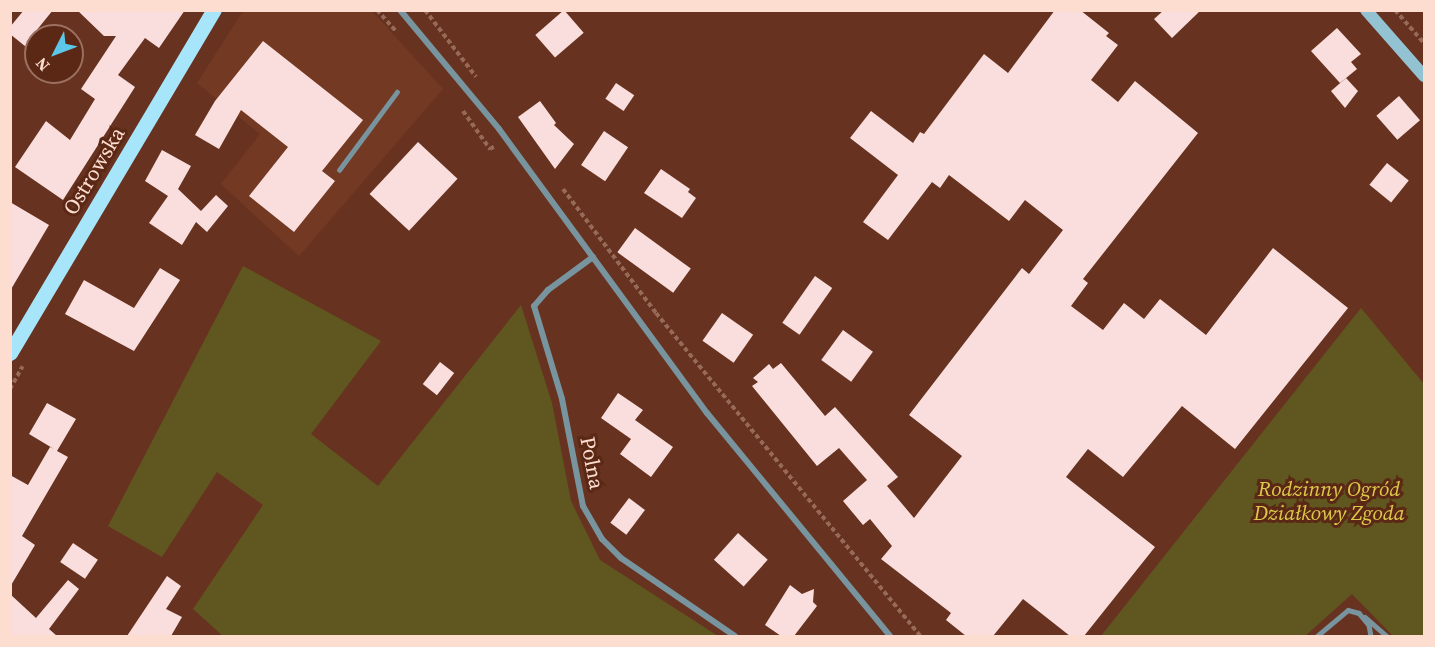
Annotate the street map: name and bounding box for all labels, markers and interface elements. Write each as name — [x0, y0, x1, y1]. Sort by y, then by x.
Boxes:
north arrow — [24, 24, 84, 84]
text: N — [30, 53, 54, 76]
street label: Ostrowska — [58, 123, 130, 219]
street label: Polna — [575, 435, 609, 491]
park label: Rodzinny Ogród Działkowy Zgoda — [1253, 476, 1405, 526]

